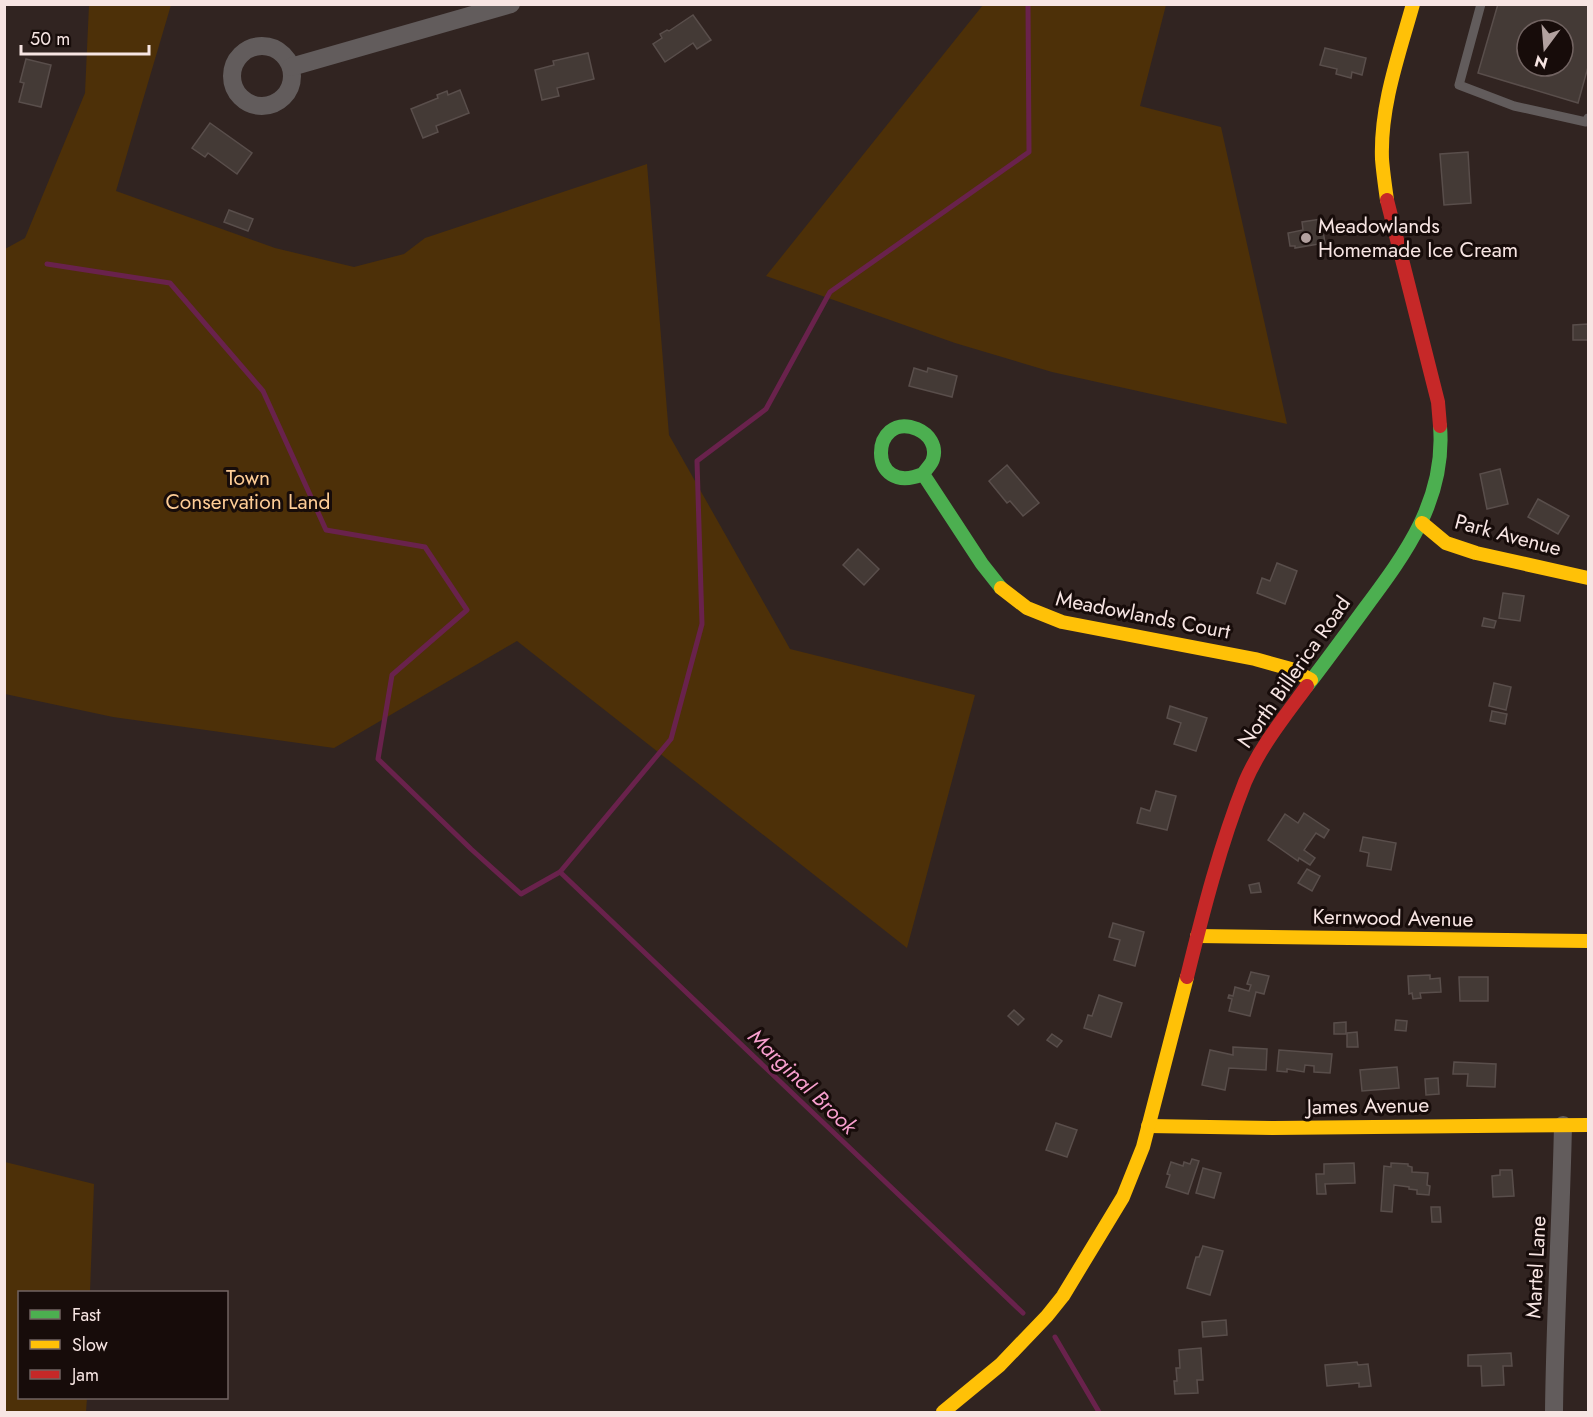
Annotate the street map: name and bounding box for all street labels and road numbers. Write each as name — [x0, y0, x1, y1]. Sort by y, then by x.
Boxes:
street label: Park Avenue — [1451, 506, 1565, 564]
street label: Meadowlands Court — [1053, 583, 1233, 647]
street label: North Billerica Road — [1230, 590, 1358, 754]
street label: Kernwood Avenue — [1312, 902, 1474, 934]
street label: James Avenue — [1303, 1090, 1430, 1122]
street label: Martel Lane — [1518, 1215, 1554, 1319]

